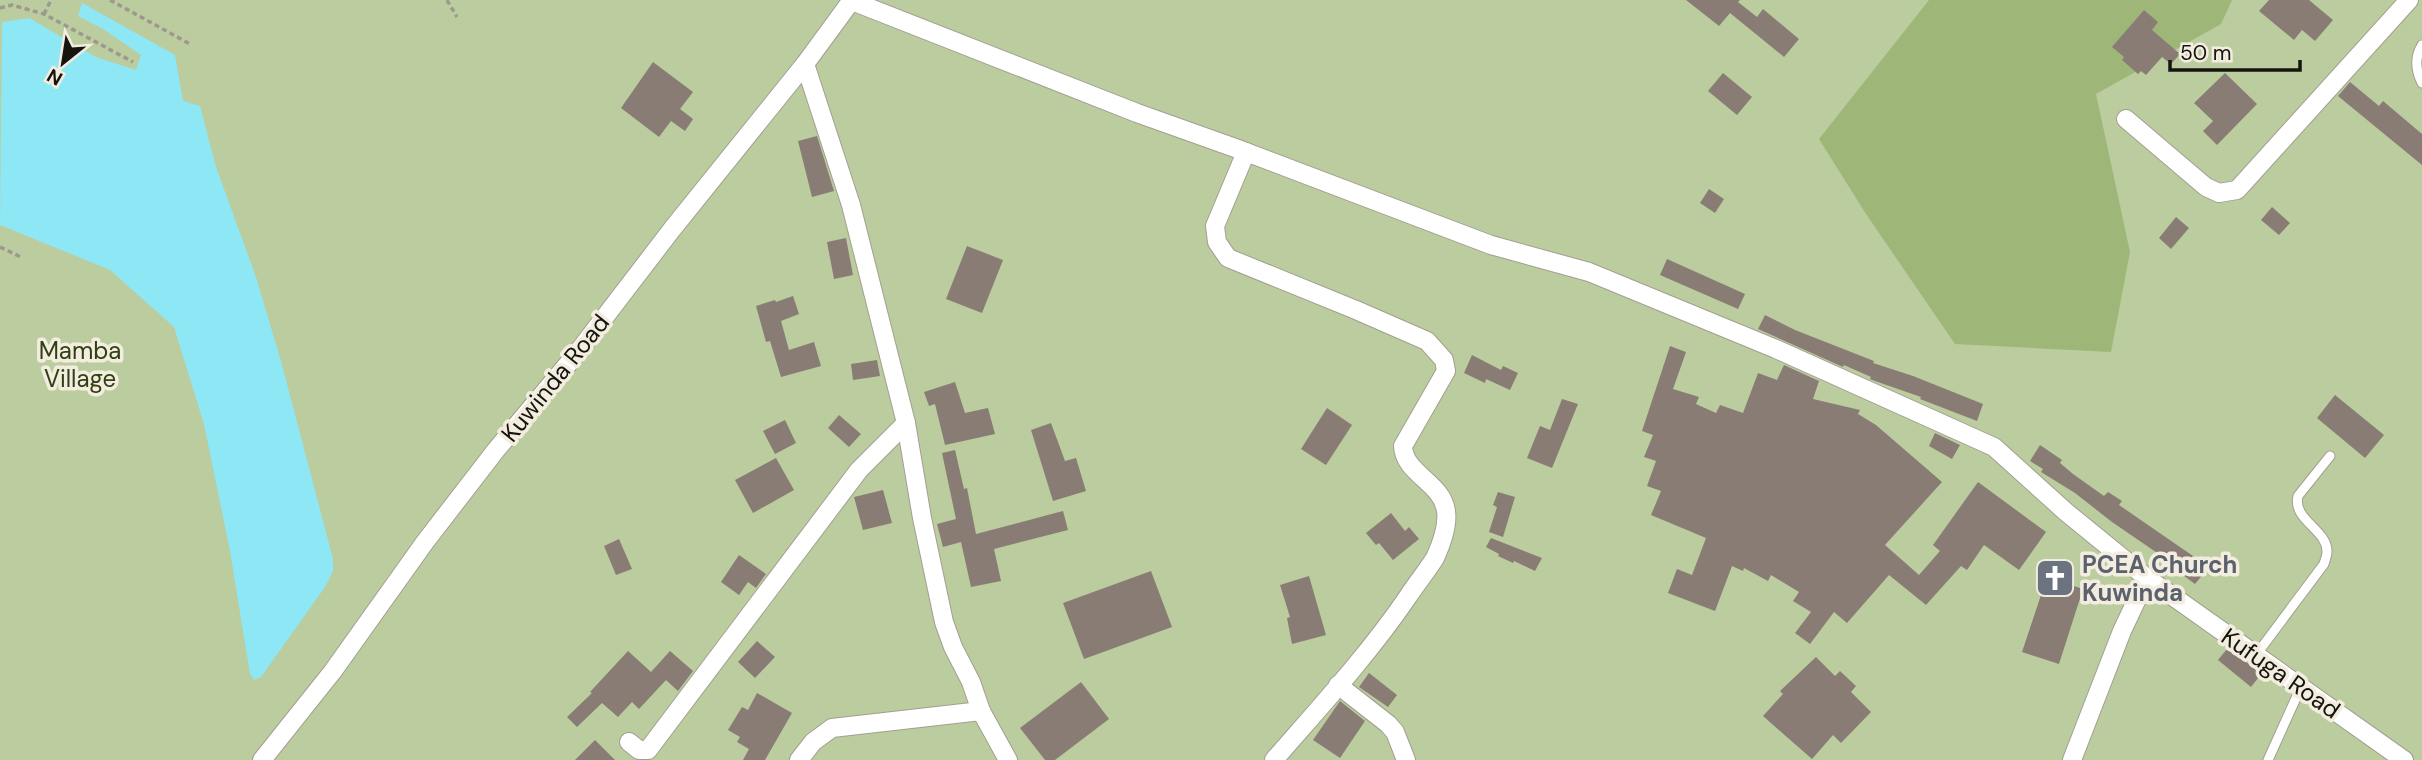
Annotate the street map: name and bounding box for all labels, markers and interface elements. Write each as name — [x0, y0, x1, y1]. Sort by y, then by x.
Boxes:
north arrow — [28, 28, 98, 98]
scale bar — [2170, 28, 2300, 72]
text: 50 m — [2180, 39, 2231, 67]
text: N — [42, 63, 67, 92]
street label: Kuwinda Road — [494, 308, 616, 448]
park label: Mamba Village — [39, 335, 121, 394]
place label: PCEA Church Kuwinda — [2082, 549, 2237, 608]
church icon: PCEA Church Kuwinda — [2034, 557, 2076, 599]
street label: Kufuga Road — [2216, 621, 2346, 725]

